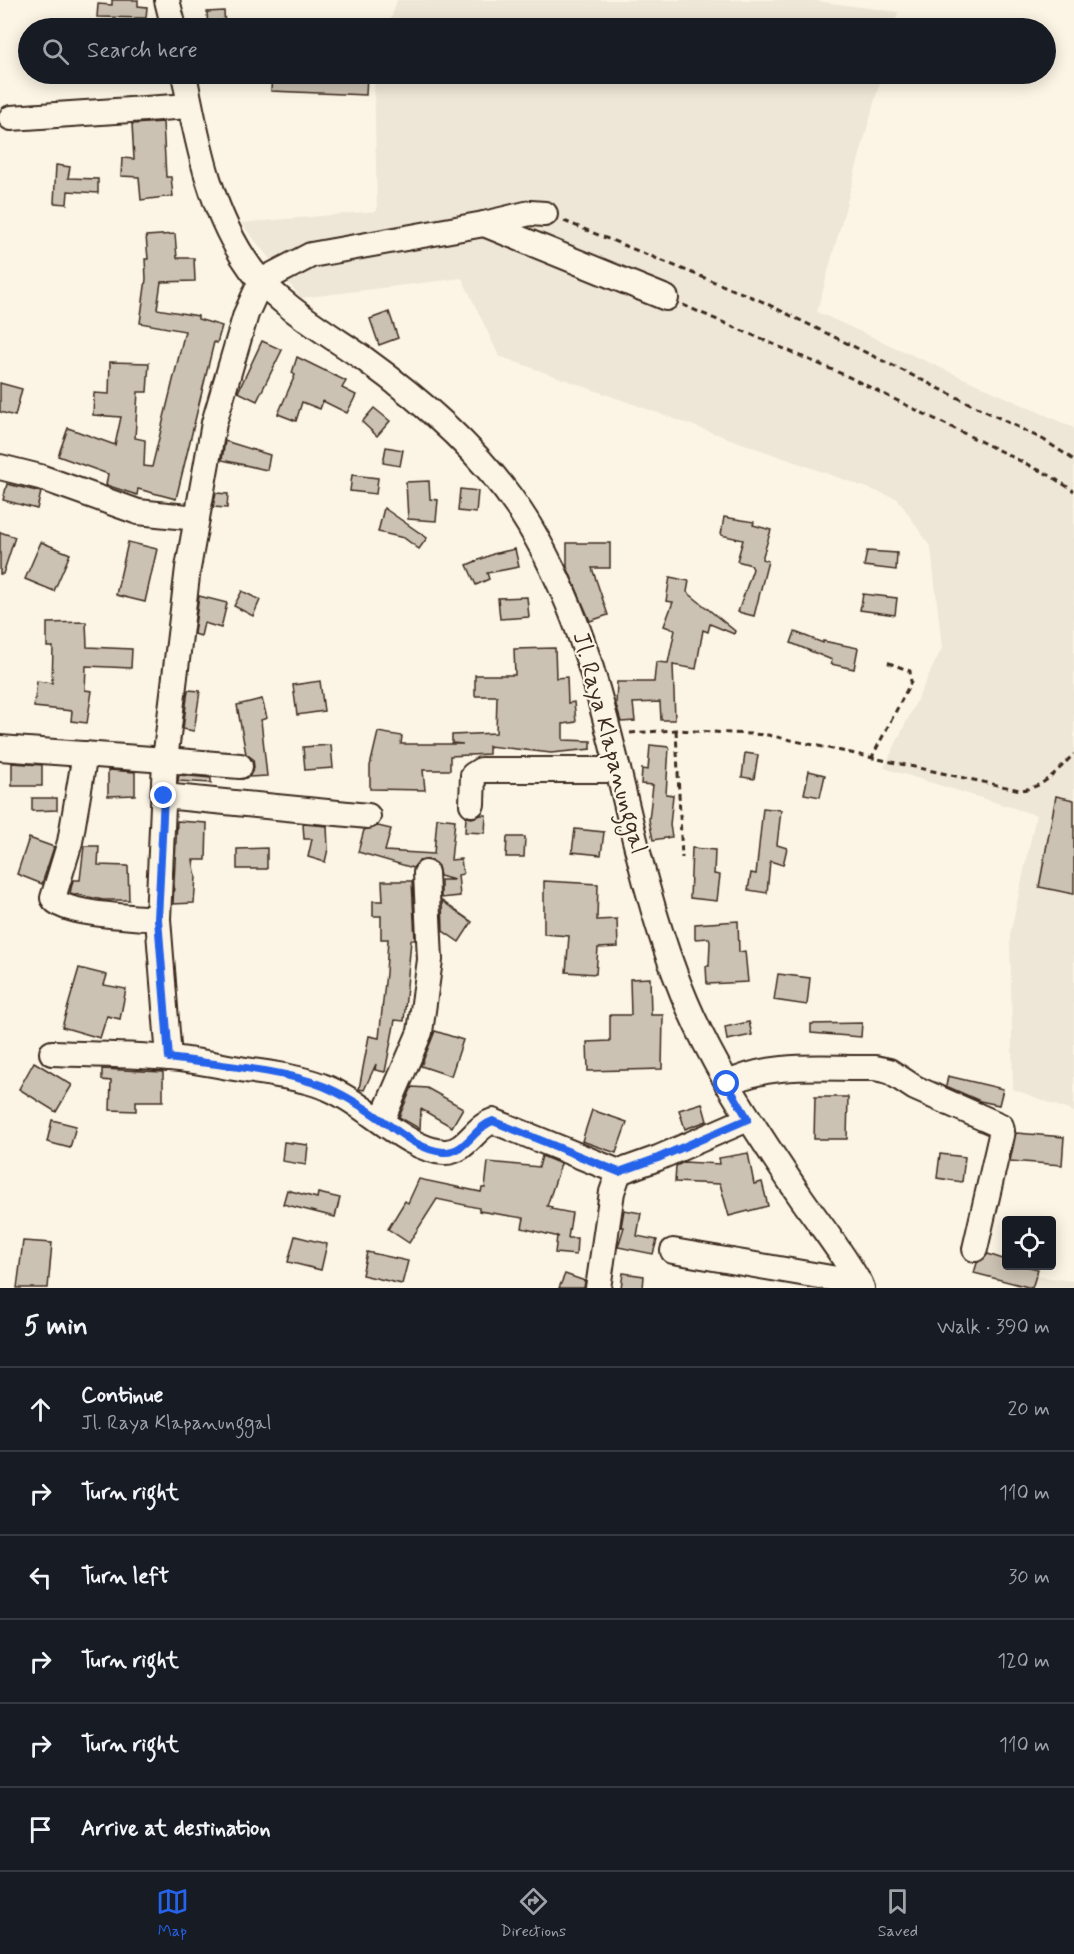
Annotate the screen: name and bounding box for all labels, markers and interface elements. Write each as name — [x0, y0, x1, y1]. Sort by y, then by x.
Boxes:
search box — [18, 18, 1056, 84]
icon: search — [39, 35, 72, 68]
text: Search here — [87, 37, 198, 65]
street label: Jl. Raya Klapanunggal — [562, 629, 654, 858]
route end — [150, 782, 176, 808]
route start — [713, 1070, 739, 1096]
map controls — [1002, 1216, 1056, 1270]
button: locate — [1002, 1216, 1056, 1270]
text: 5 min — [24, 1310, 88, 1344]
text: Walk · 390 m — [937, 1314, 1050, 1341]
text: Continue — [81, 1382, 163, 1410]
icon: ahead — [24, 1393, 57, 1426]
text: 20 m — [1007, 1396, 1050, 1423]
text: Jl. Raya Klapanunggal — [81, 1410, 272, 1437]
icon: right — [24, 1477, 57, 1510]
text: Turn right — [81, 1479, 179, 1507]
text: 110 m — [999, 1480, 1050, 1507]
icon: left — [24, 1561, 57, 1594]
text: Turn left — [81, 1563, 169, 1591]
text: 30 m — [1008, 1564, 1050, 1591]
icon: right — [24, 1645, 57, 1678]
text: Turn right — [81, 1647, 179, 1675]
text: 120 m — [997, 1648, 1050, 1675]
icon: right — [24, 1729, 57, 1762]
text: Turn right — [81, 1731, 179, 1759]
text: 110 m — [999, 1732, 1050, 1759]
icon: arrive — [24, 1813, 57, 1846]
text: Arrive at destination — [81, 1815, 271, 1843]
tab: Map — [156, 1885, 189, 1942]
tab: Directions — [500, 1885, 566, 1942]
tab: Saved — [878, 1885, 918, 1942]

